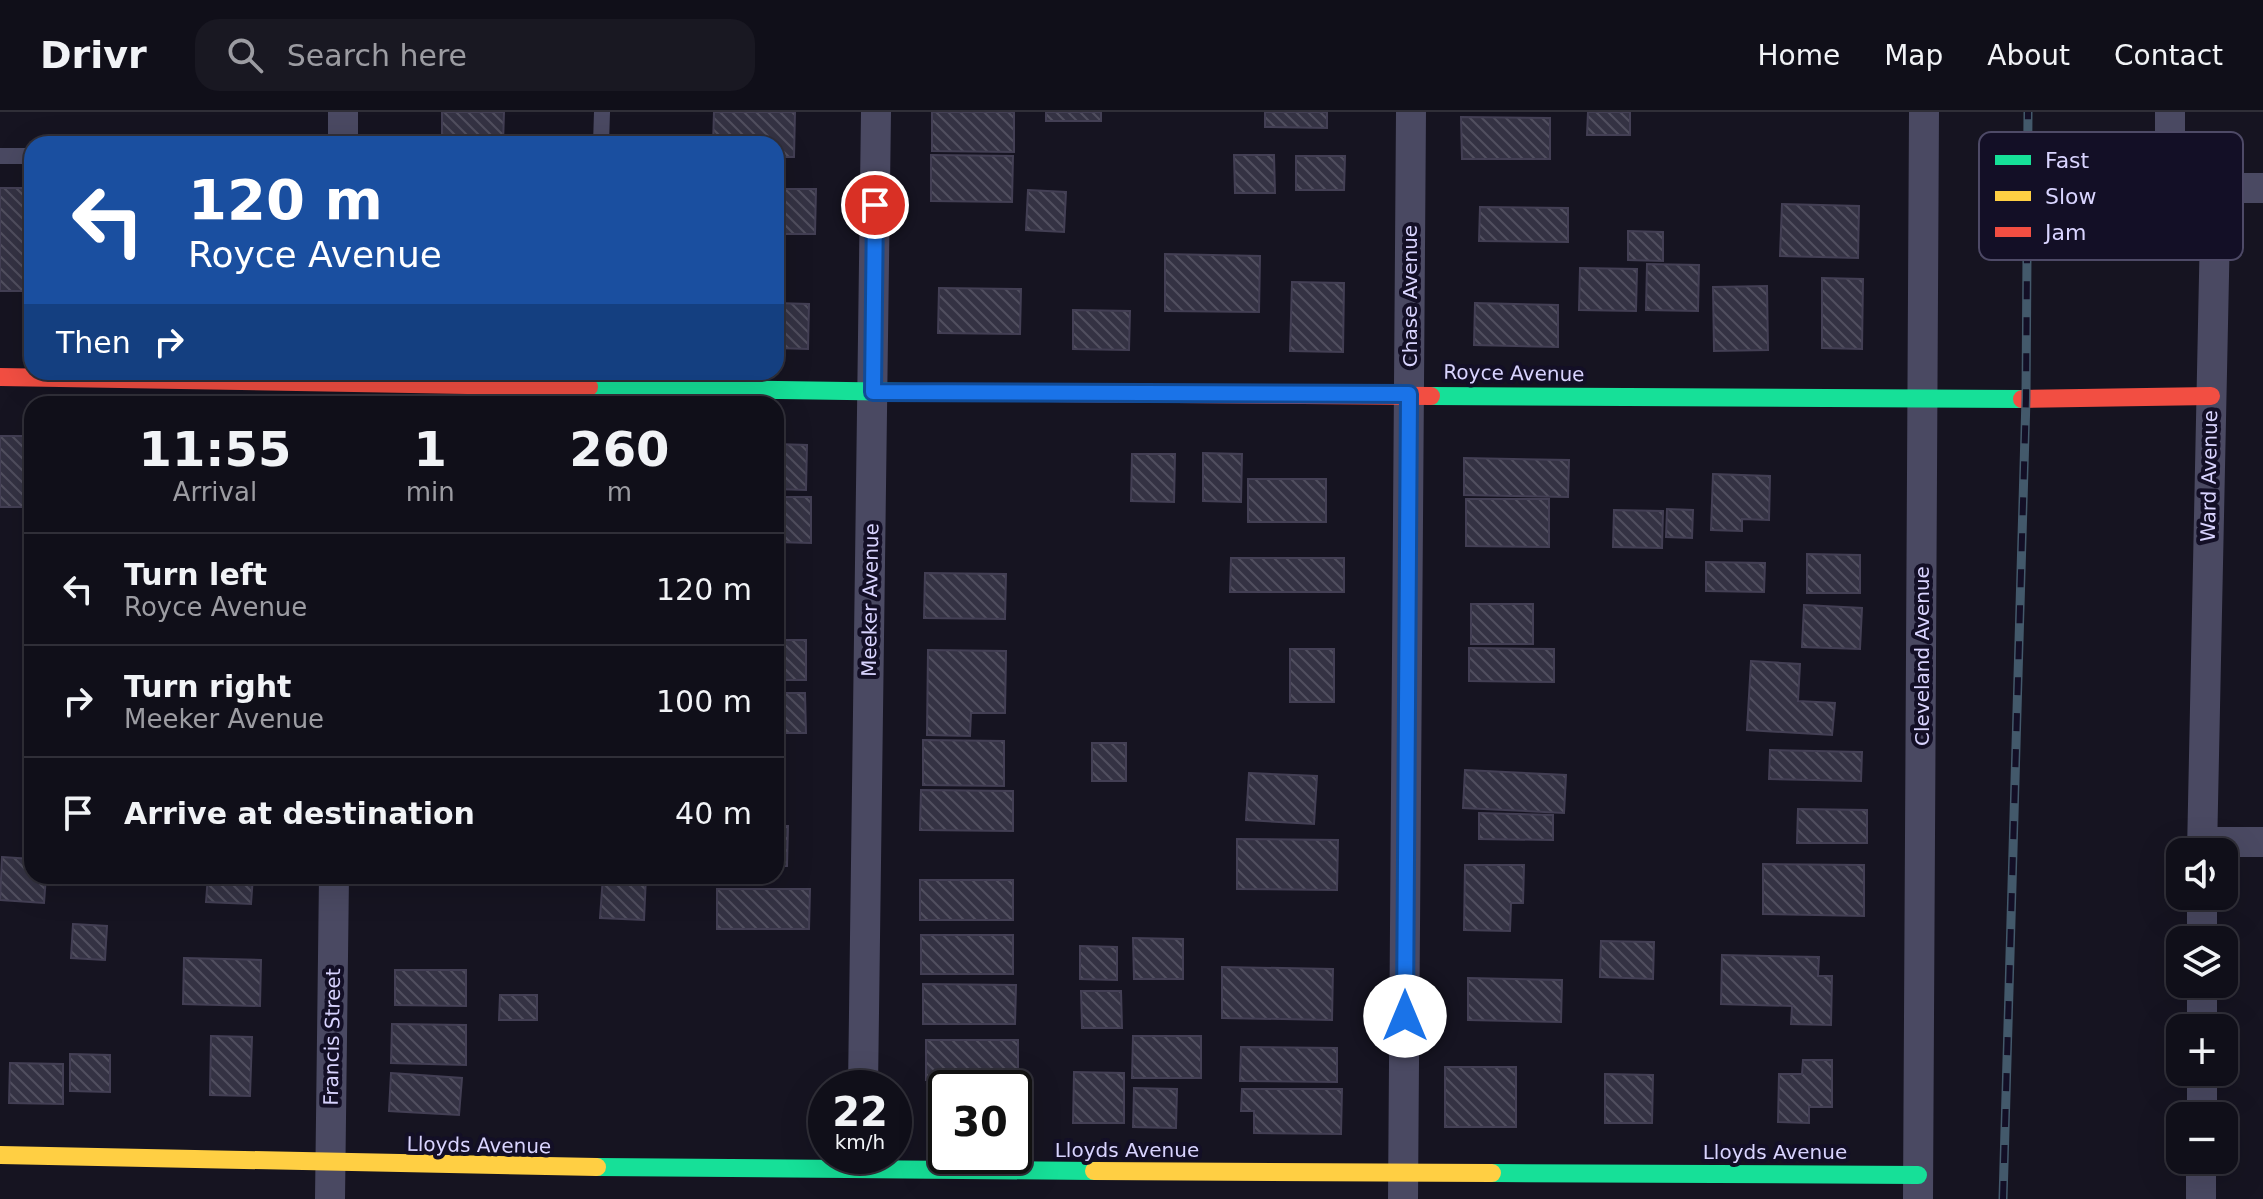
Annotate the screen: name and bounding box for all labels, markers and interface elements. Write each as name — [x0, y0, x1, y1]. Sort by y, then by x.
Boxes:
search box — [195, 19, 755, 91]
text: Drivr — [40, 33, 147, 77]
icon: search — [223, 33, 267, 77]
text: Search here — [287, 38, 467, 73]
text: Home — [1757, 39, 1840, 72]
text: Map — [1884, 39, 1943, 72]
text: About — [1987, 39, 2070, 72]
text: Contact — [2114, 39, 2223, 72]
legend — [1979, 132, 2243, 260]
text: Fast — [2045, 148, 2090, 173]
text: 120 m — [188, 167, 383, 232]
icon: left — [56, 168, 160, 272]
pin — [841, 171, 909, 239]
icon: arrive — [853, 183, 897, 227]
text: Slow — [2045, 184, 2097, 209]
text: Jam — [2043, 220, 2086, 245]
street label: Chase Avenue — [1398, 225, 1422, 367]
text: Royce Avenue — [188, 234, 442, 275]
icon: right — [147, 320, 191, 364]
text: Then — [56, 325, 131, 360]
street label: Royce Avenue — [1443, 360, 1585, 386]
street label: Ward Avenue — [2196, 410, 2222, 542]
text: 11:55 — [138, 421, 291, 477]
text: 1 — [414, 421, 447, 477]
text: 260 — [569, 421, 669, 477]
text: Arrival — [173, 477, 257, 507]
text: min — [406, 477, 455, 507]
text: m — [607, 477, 632, 507]
street label: Meeker Avenue — [857, 523, 883, 677]
text: Turn left — [124, 557, 267, 592]
street label: Cleveland Avenue — [1910, 566, 1934, 746]
icon: left — [56, 567, 100, 611]
text: 120 m — [656, 572, 752, 607]
text: Royce Avenue — [124, 592, 307, 622]
text: Turn right — [124, 669, 291, 704]
icon: right — [56, 679, 100, 723]
text: 100 m — [656, 684, 752, 719]
text: Meeker Avenue — [124, 704, 324, 734]
icon: arrive — [56, 791, 100, 835]
text: Arrive at destination — [124, 796, 475, 831]
text: 40 m — [675, 796, 752, 831]
map controls — [2166, 838, 2238, 1174]
button: sound — [2166, 838, 2238, 910]
button: layers — [2166, 926, 2238, 998]
street label: Francis Street — [319, 968, 345, 1106]
position arrow — [1363, 974, 1447, 1058]
button: + — [2166, 1014, 2238, 1086]
speed limit sign: 30 — [928, 1070, 1032, 1174]
text: 22 — [832, 1089, 888, 1135]
button: − — [2166, 1102, 2238, 1174]
text: km/h — [835, 1130, 885, 1154]
street label: Lloyds Avenue — [407, 1132, 551, 1158]
street label: Lloyds Avenue — [1055, 1138, 1199, 1162]
street label: Lloyds Avenue — [1703, 1140, 1847, 1164]

